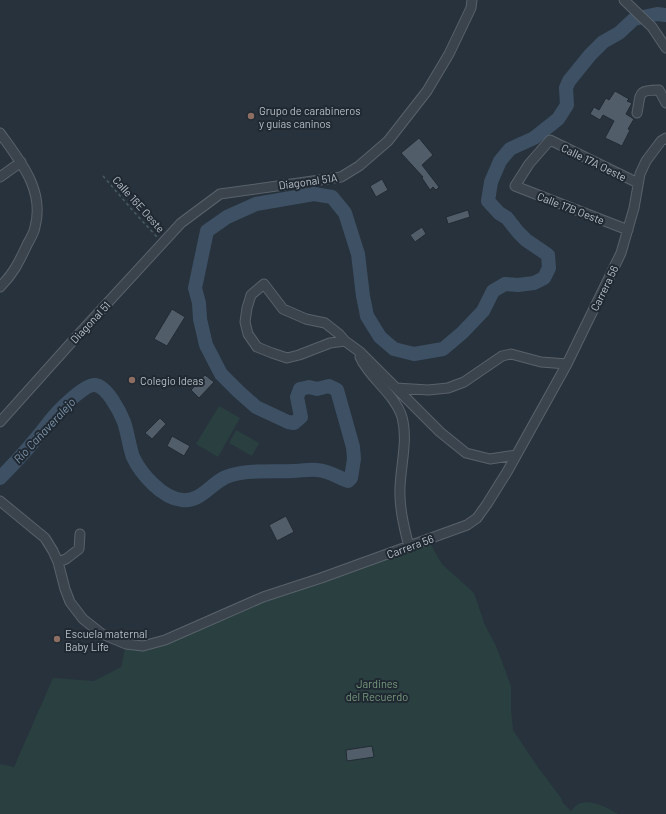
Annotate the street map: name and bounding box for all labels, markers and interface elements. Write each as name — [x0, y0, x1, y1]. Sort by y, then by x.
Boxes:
place label: Grupo de carabineros y guías caninos — [259, 104, 361, 130]
marker: Grupo de carabineros y guías caninos — [246, 111, 256, 121]
street label: Calle 17A Oeste — [559, 141, 629, 183]
street label: Diagonal 51A — [278, 170, 339, 192]
street label: Calle 16E Oeste — [110, 173, 168, 235]
street label: Calle 17B Oeste — [535, 189, 607, 227]
street label: Carrera 56 — [587, 263, 621, 313]
street label: Diagonal 51 — [67, 298, 113, 346]
place label: Colegio Ideas — [140, 374, 204, 387]
marker: Colegio Ideas — [127, 375, 137, 385]
water label: Río Cañaveralejo — [10, 394, 78, 466]
street label: Carrera 56 — [385, 531, 436, 561]
place label: Escuela maternal Baby Life — [65, 627, 147, 653]
marker: Escuela maternal Baby Life — [52, 634, 62, 644]
park label: Jardines del Recuerdo — [346, 677, 408, 703]

